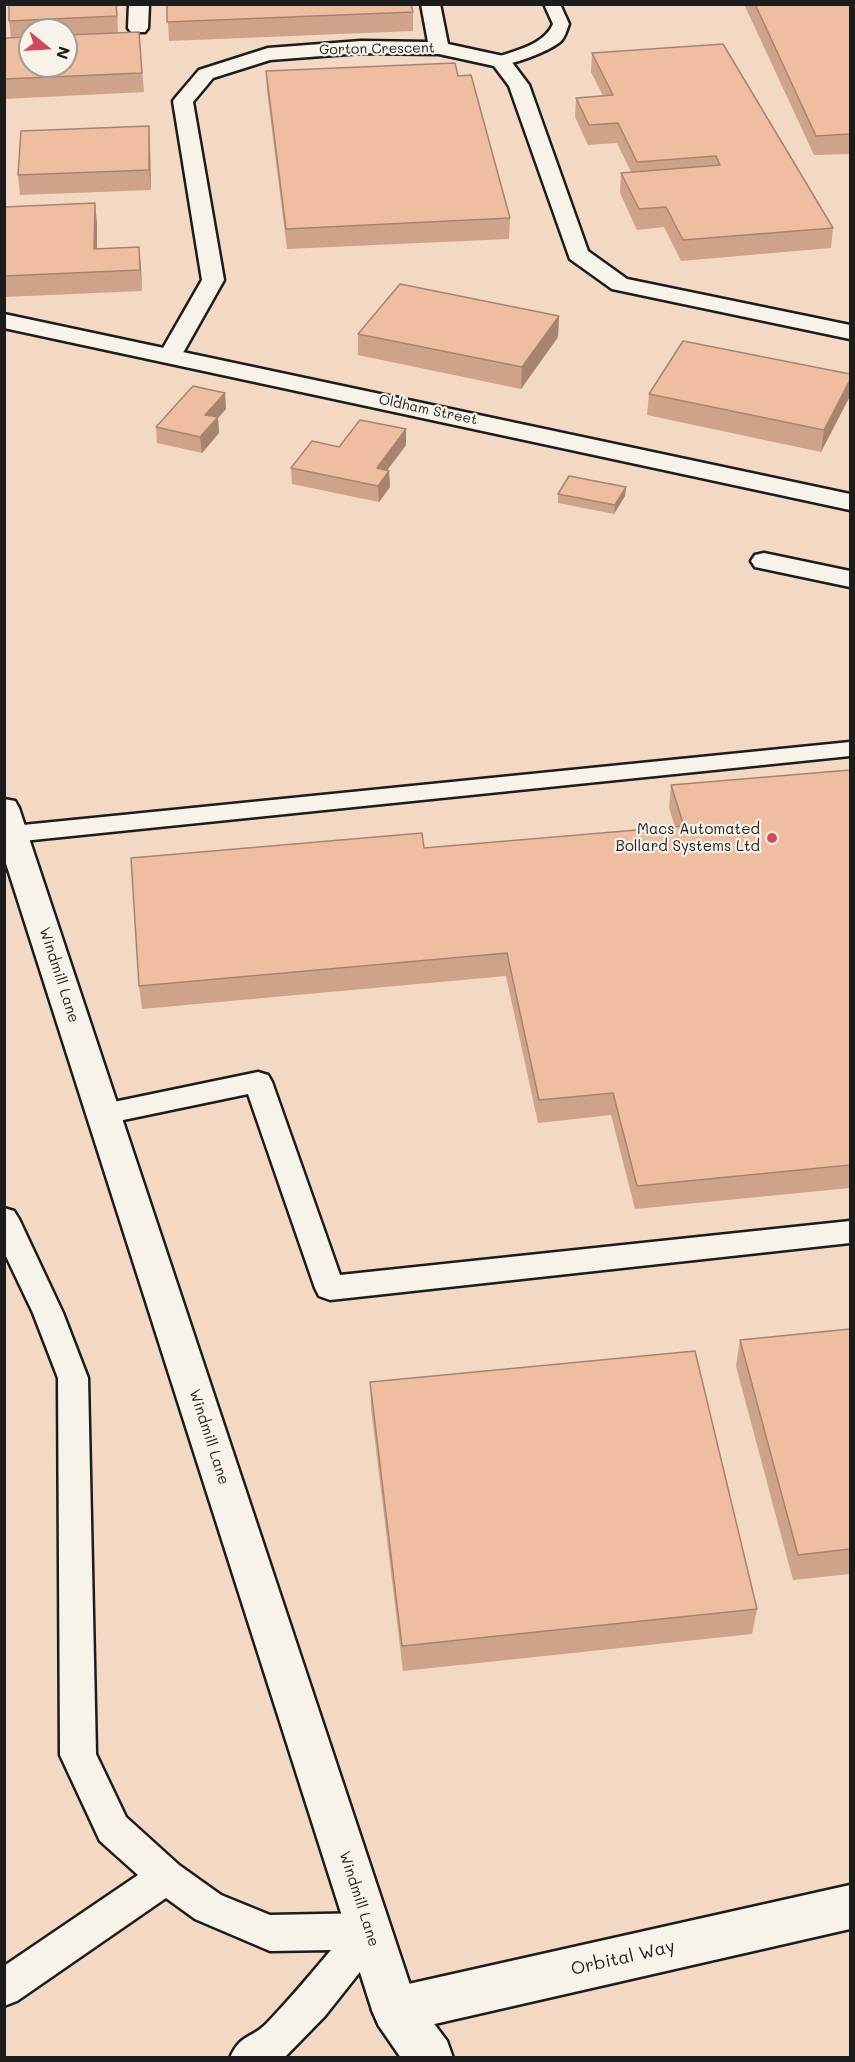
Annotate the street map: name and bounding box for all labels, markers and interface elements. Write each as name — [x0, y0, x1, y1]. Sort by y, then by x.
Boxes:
north arrow — [18, 18, 78, 78]
street label: Gorton Crescent — [319, 40, 435, 58]
text: N — [52, 44, 76, 62]
street label: Oldham Street — [377, 391, 479, 429]
place label: Macs Automated Bollard Systems Ltd — [616, 820, 760, 855]
marker: Macs Automated Bollard Systems Ltd — [765, 831, 779, 845]
street label: Windmill Lane — [35, 925, 83, 1025]
street label: Windmill Lane — [185, 1387, 233, 1487]
street label: Windmill Lane — [335, 1849, 383, 1949]
street label: Orbital Way — [569, 1936, 677, 1980]

